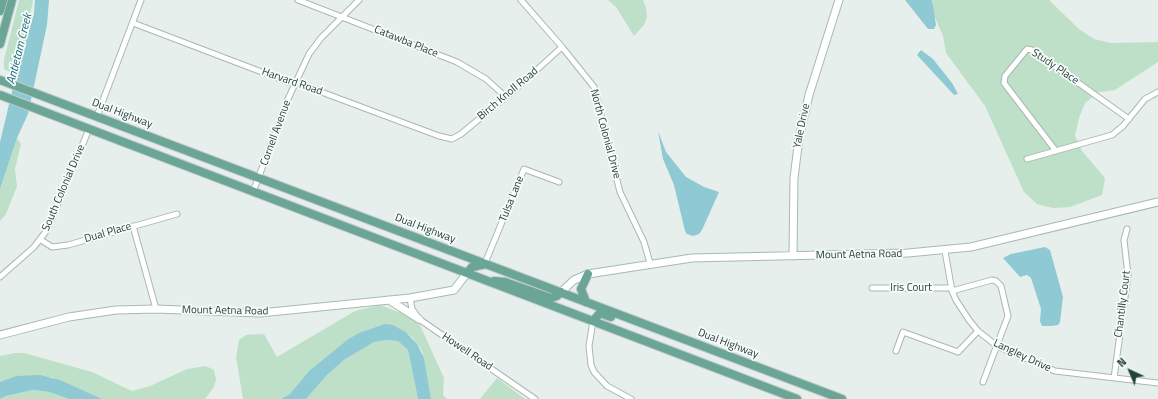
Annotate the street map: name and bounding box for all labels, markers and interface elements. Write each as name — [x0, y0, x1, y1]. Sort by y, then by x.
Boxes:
water label: Antietam Creek — [4, 12, 36, 86]
street label: Catawba Place — [372, 23, 440, 61]
street label: Study Place — [1029, 46, 1081, 88]
street label: Harvard Road — [260, 65, 324, 99]
street label: Birch Knoll Road — [475, 65, 541, 123]
street label: North Colonial Drive — [587, 88, 623, 180]
street label: Dual Highway — [90, 96, 154, 132]
street label: Cornell Avenue — [258, 98, 294, 168]
street label: Yale Drive — [791, 102, 813, 150]
street label: South Colonial Drive — [40, 143, 88, 233]
street label: Tulsa Lane — [497, 174, 527, 224]
street label: Dual Highway — [393, 211, 457, 247]
street label: Dual Place — [83, 220, 133, 246]
street label: Mount Aetna Road — [816, 248, 902, 262]
street label: Chantilly Court — [1112, 270, 1134, 338]
street label: Iris Court — [890, 281, 932, 295]
street label: Mount Aetna Road — [182, 304, 268, 318]
street label: Dual Highway — [696, 326, 760, 362]
street label: Howell Road — [439, 330, 495, 374]
street label: Langley Drive — [991, 337, 1053, 375]
north arrow — [1110, 351, 1150, 391]
text: N — [1113, 354, 1130, 371]

